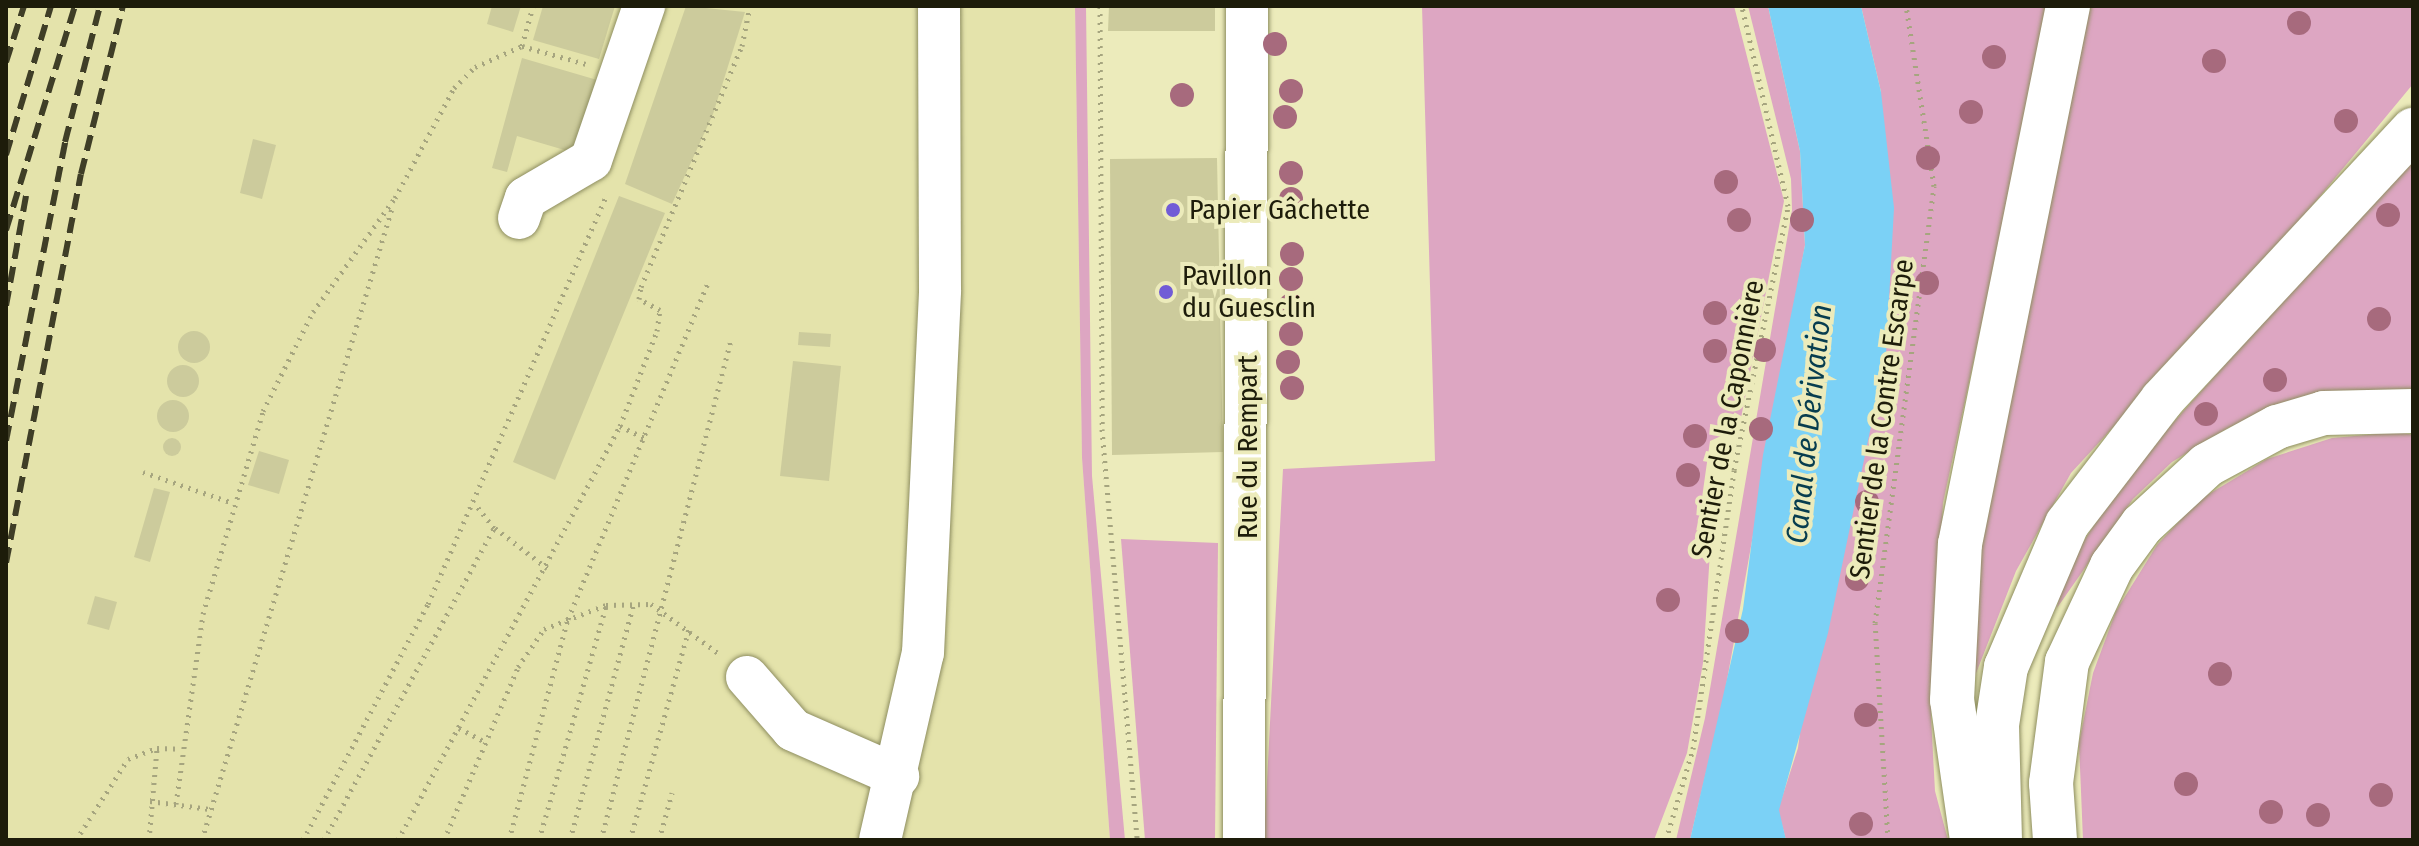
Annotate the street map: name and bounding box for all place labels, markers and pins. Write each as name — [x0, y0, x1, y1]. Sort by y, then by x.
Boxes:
place label: Papier Gâchette — [1189, 193, 1370, 227]
marker: Papier Gâchette — [1164, 201, 1182, 219]
place label: Pavillon du Guesclin — [1182, 259, 1316, 325]
marker: Pavillon du Guesclin — [1157, 283, 1175, 301]

